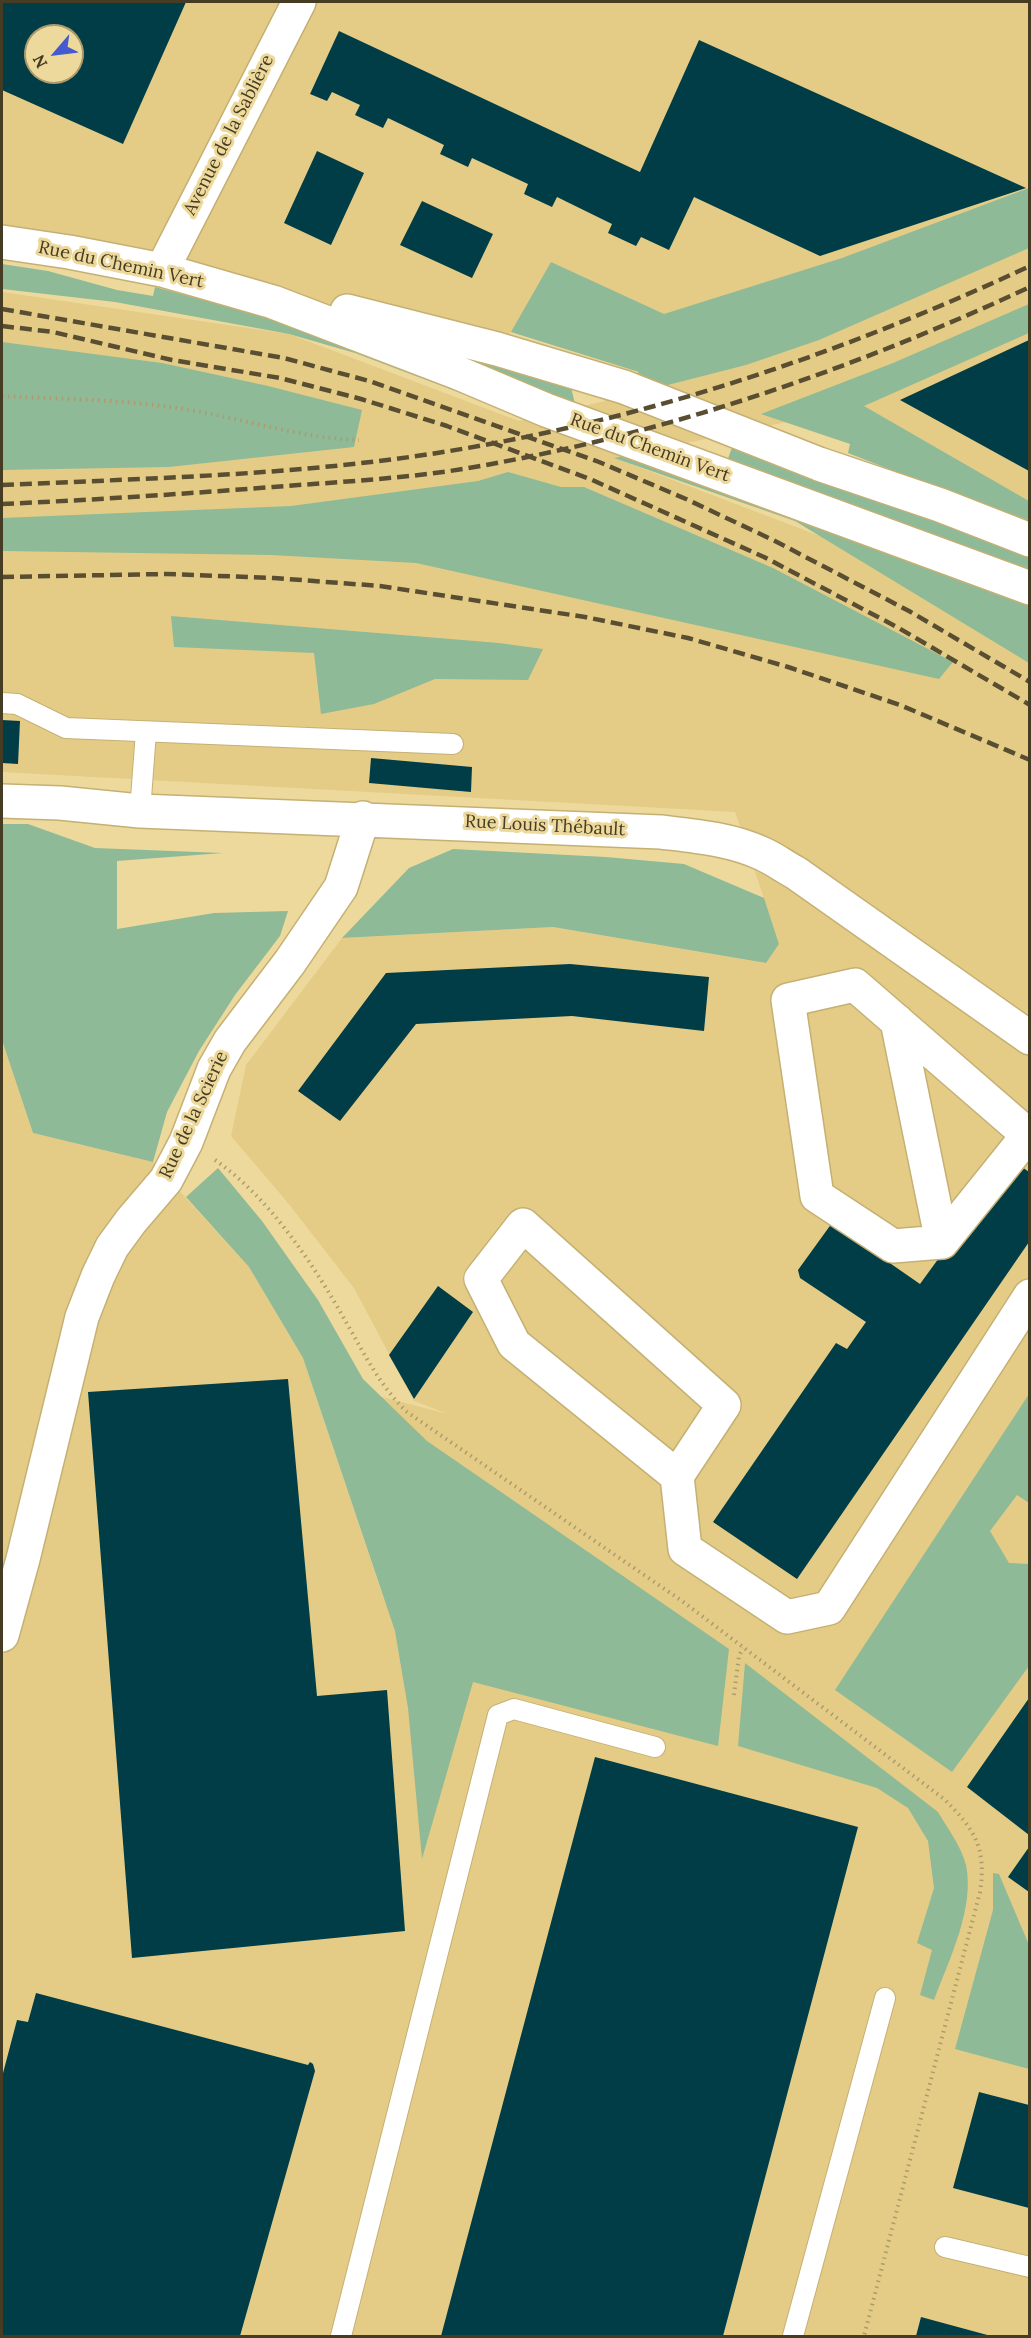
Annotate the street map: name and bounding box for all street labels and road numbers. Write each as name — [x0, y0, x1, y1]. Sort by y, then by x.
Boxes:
street label: Avenue de la Sablière — [179, 51, 279, 219]
street label: Rue du Chemin Vert — [36, 237, 206, 293]
street label: Rue du Chemin Vert — [567, 409, 733, 487]
street label: Rue Louis Thébault — [464, 811, 626, 841]
street label: Rue de la Scierie — [155, 1048, 233, 1182]

